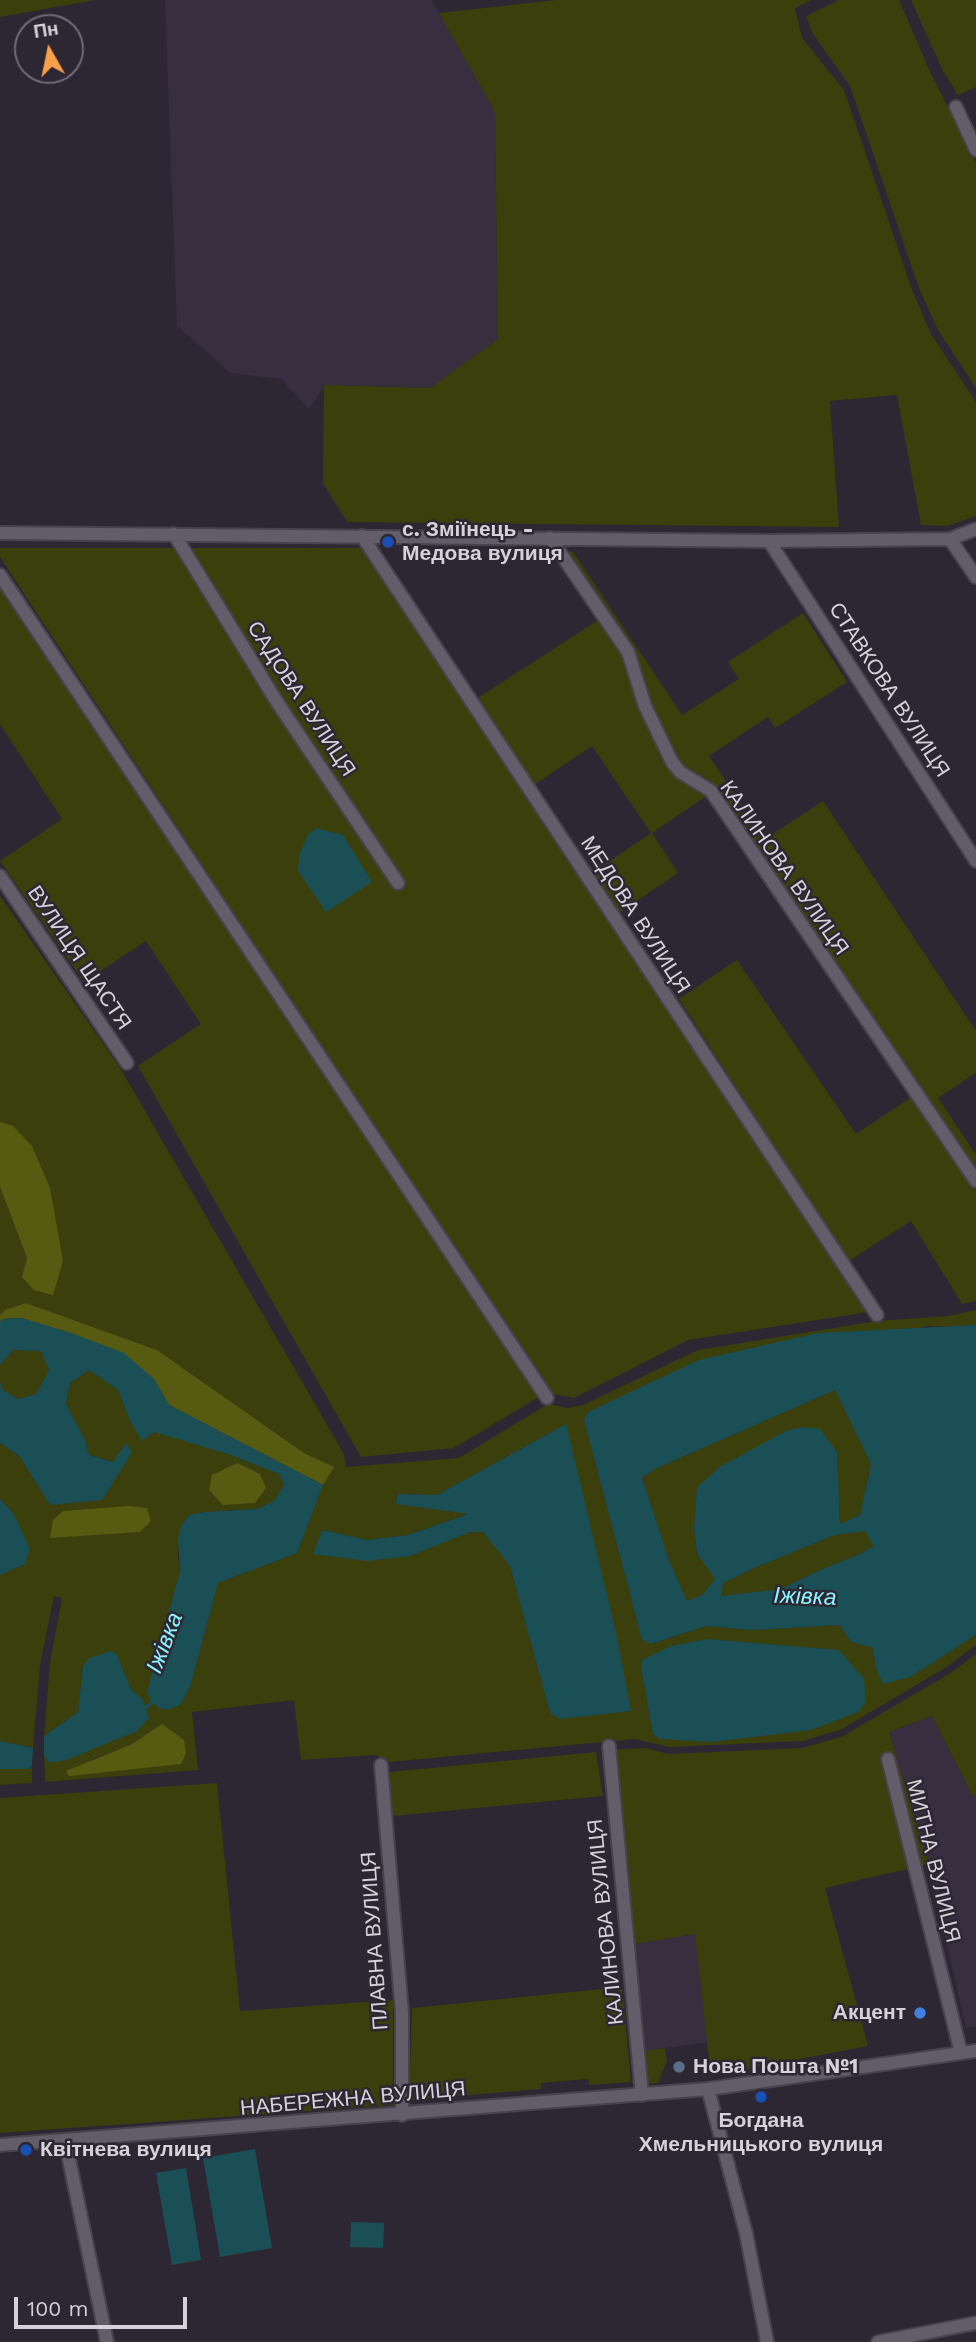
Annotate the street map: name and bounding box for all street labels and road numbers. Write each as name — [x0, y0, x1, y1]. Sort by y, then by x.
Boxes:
street label: СТАВКОВА ВУЛИЦЯ — [823, 598, 955, 782]
street label: САДОВА ВУЛИЦЯ — [241, 617, 361, 781]
street label: КАЛИНОВА ВУЛИЦЯ — [714, 776, 854, 960]
street label: МЕДОВА ВУЛИЦЯ — [575, 832, 695, 998]
street label: ВУЛИЦЯ ЩАСТЯ — [22, 881, 136, 1035]
street label: МИТНА ВУЛИЦЯ — [901, 1777, 965, 1945]
street label: КАЛИНОВА ВУЛИЦЯ — [583, 1818, 629, 2026]
street label: ПЛАВНА ВУЛИЦЯ — [356, 1851, 394, 2031]
street label: НАБЕРЕЖНА ВУЛИЦЯ — [239, 2077, 467, 2121]

